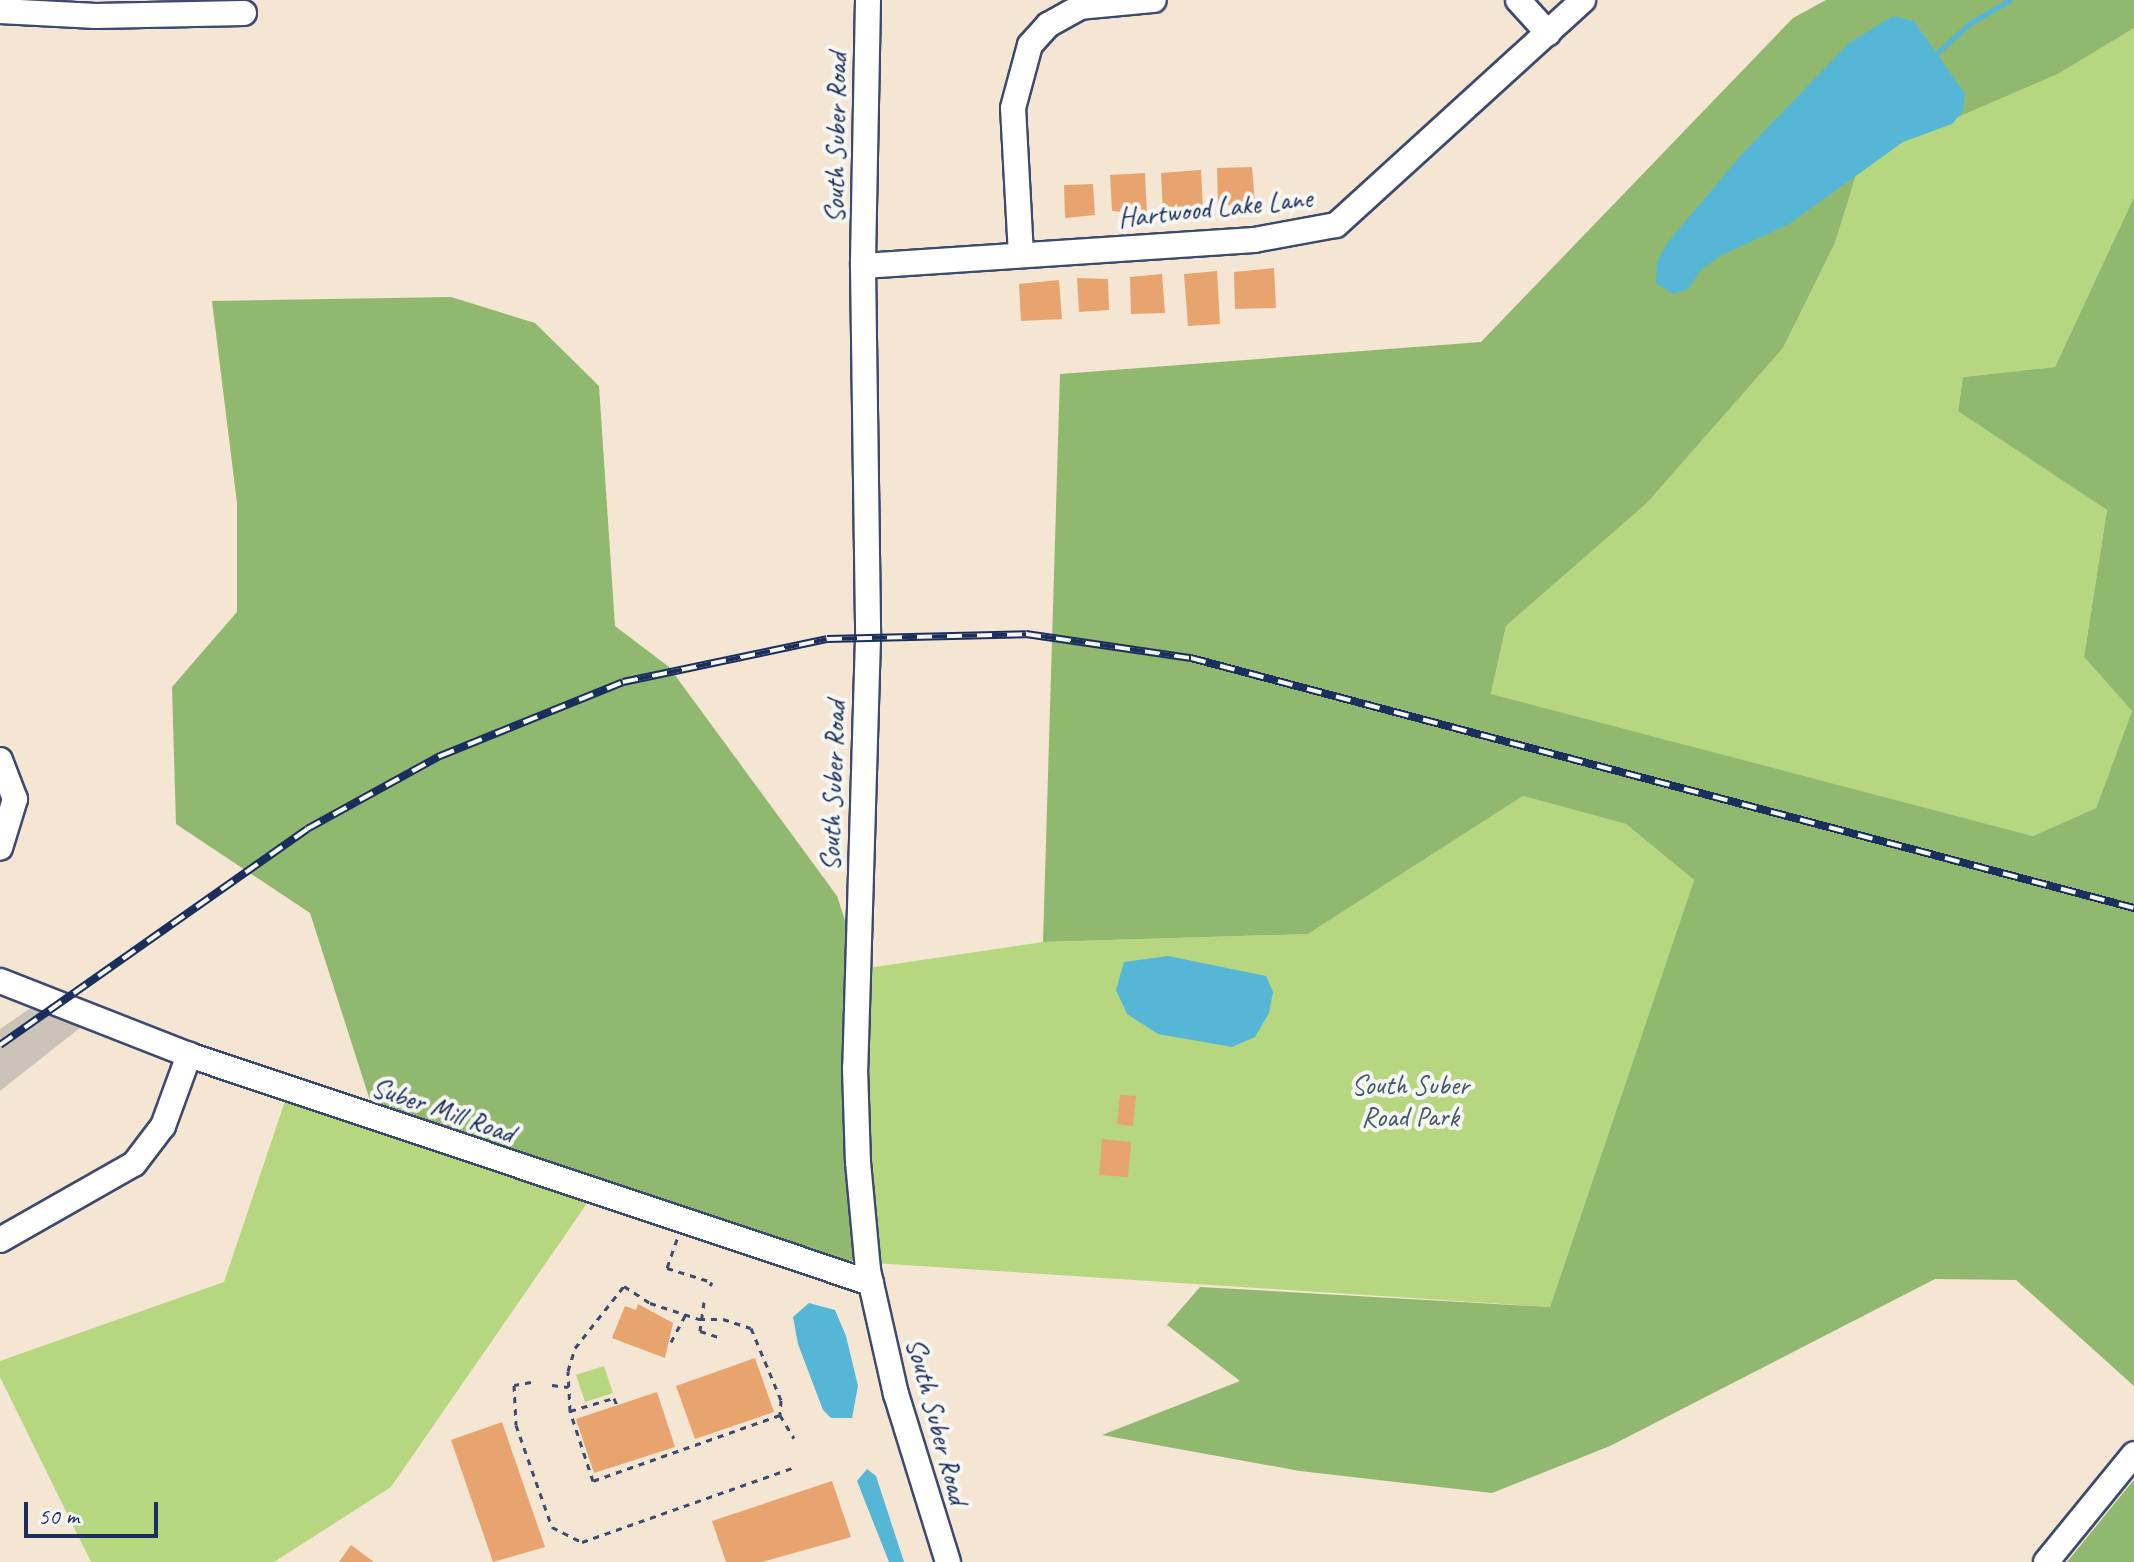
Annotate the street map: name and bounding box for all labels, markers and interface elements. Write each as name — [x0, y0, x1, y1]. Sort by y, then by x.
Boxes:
street label: South Suber Road — [818, 52, 854, 224]
street label: Hartwood Lake Lane — [1116, 181, 1314, 235]
street label: South Suber Road — [813, 700, 853, 872]
park label: South Suber Road Park — [1352, 1068, 1468, 1134]
street label: Suber Mill Road — [367, 1070, 519, 1150]
street label: South Suber Road — [899, 1334, 975, 1508]
scale bar — [28, 1486, 162, 1536]
text: 50 m — [38, 1501, 79, 1531]

